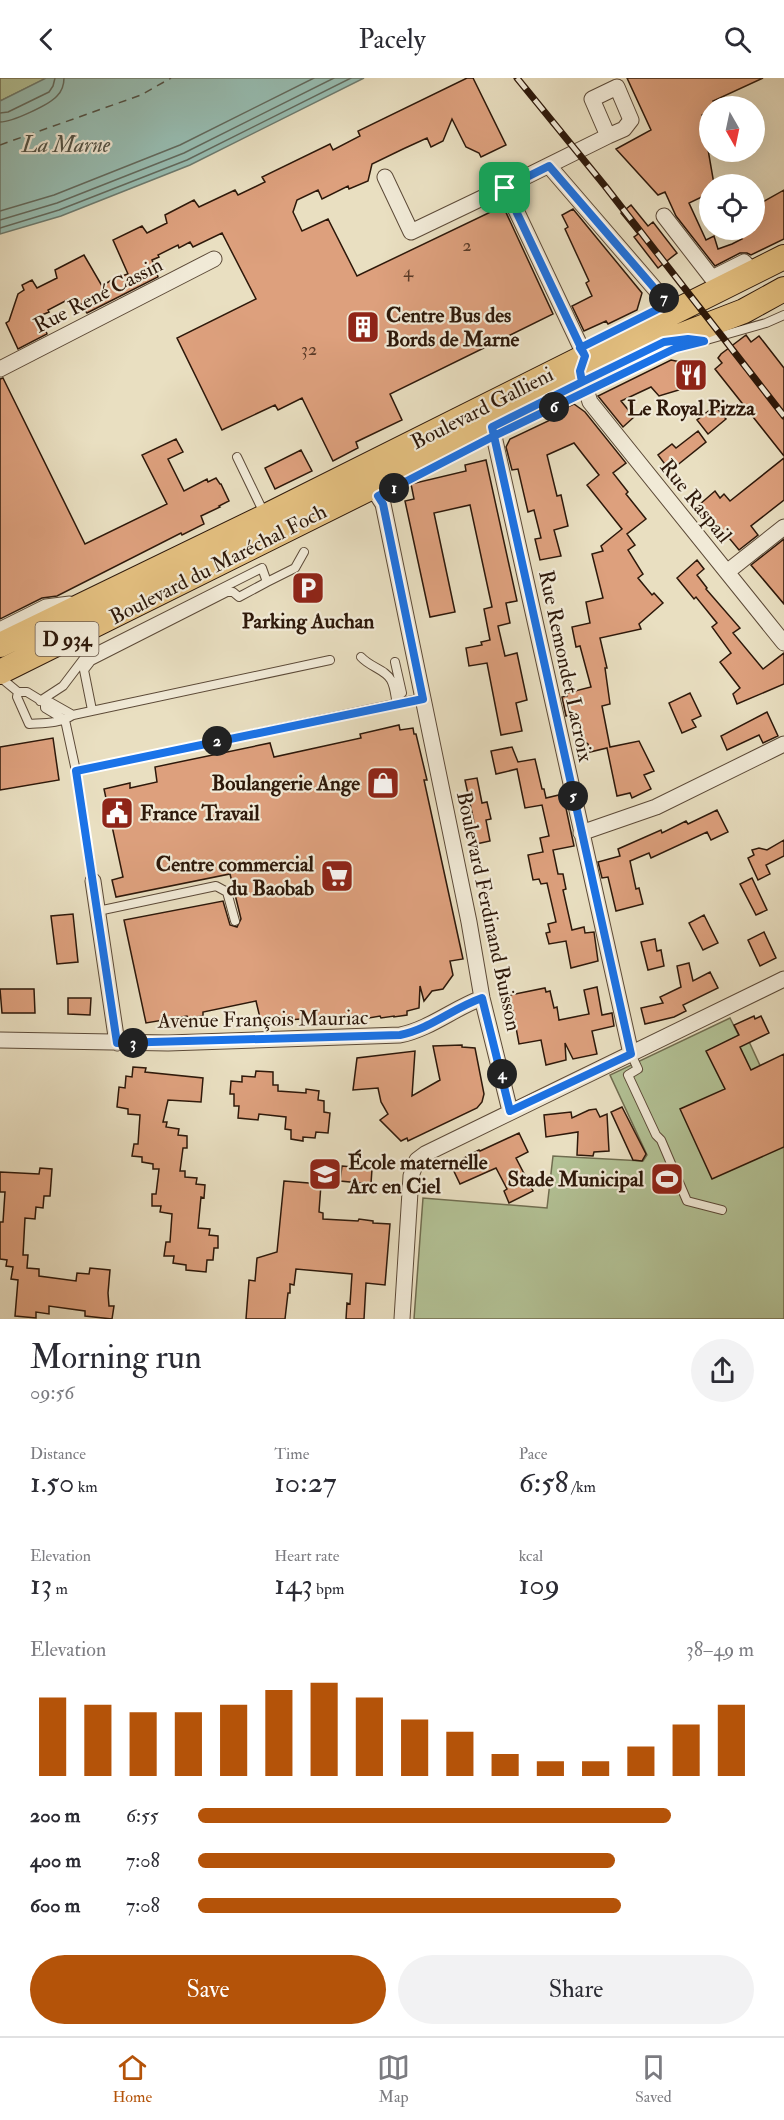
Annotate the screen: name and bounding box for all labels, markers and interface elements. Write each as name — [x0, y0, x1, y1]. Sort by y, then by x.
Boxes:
icon: back — [30, 23, 63, 56]
text: Pacely — [358, 23, 426, 56]
icon: search — [721, 23, 754, 56]
north arrow — [699, 96, 765, 162]
map controls — [699, 96, 765, 240]
water label: La Marne — [21, 131, 111, 159]
pin — [479, 162, 530, 213]
icon: arrive — [488, 171, 521, 204]
button: locate — [699, 174, 765, 240]
house number: 2 — [462, 234, 472, 257]
street label: Rue René Cassin — [29, 251, 167, 340]
house number: 4 — [403, 260, 414, 283]
pin: 7 — [649, 283, 679, 313]
text: 7 — [660, 288, 668, 308]
place label: Centre Bus des Bords de Marne — [386, 302, 520, 353]
building icon: Centre Bus des Bords de Marne — [345, 309, 381, 345]
house number: 32 — [301, 338, 317, 361]
restaurant icon: Le Royal Pizza — [673, 357, 709, 393]
street label: Boulevard Gallieni — [406, 361, 558, 456]
pin: 6 — [539, 392, 569, 422]
place label: Le Royal Pizza — [627, 395, 756, 422]
text: 6 — [550, 397, 558, 417]
street label: Rue Raspail — [654, 454, 738, 549]
pin: 1 — [379, 473, 409, 503]
text: 1 — [391, 478, 397, 498]
street label: Boulevard du Maréchal Foch — [105, 498, 331, 631]
street label: Rue Remondet Lacroix — [532, 568, 599, 765]
parking icon: Parking Auchan — [290, 570, 326, 606]
place label: Parking Auchan — [242, 608, 374, 635]
road number: D 934 — [36, 622, 98, 656]
pin: 2 — [202, 726, 232, 756]
text: 2 — [213, 731, 221, 751]
shop icon: Boulangerie Ange — [365, 765, 401, 801]
place label: Boulangerie Ange — [212, 770, 360, 797]
pin: 5 — [558, 781, 588, 811]
text: 5 — [569, 786, 577, 806]
street label: Boulevard Ferdinand Buisson — [450, 789, 527, 1034]
public building icon: France Travail — [99, 795, 135, 831]
place label: France Travail — [140, 800, 260, 827]
place label: Centre commercial du Baobab — [156, 851, 315, 902]
supermarket icon: Centre commercial du Baobab — [319, 858, 355, 894]
street label: Avenue François Mauriac — [156, 1004, 369, 1035]
pin: 3 — [118, 1028, 148, 1058]
text: 3 — [130, 1033, 136, 1053]
pin: 4 — [487, 1059, 517, 1089]
text: 4 — [498, 1064, 506, 1084]
place label: École maternelle Arc en Ciel — [347, 1149, 488, 1200]
school or university icon: École maternelle Arc en Ciel — [307, 1156, 343, 1192]
sports icon: Stade Municipal — [649, 1161, 685, 1197]
place label: Stade Municipal — [508, 1166, 645, 1193]
text: Morning run — [30, 1337, 202, 1378]
button: share — [691, 1339, 754, 1402]
text: 09:56 — [30, 1380, 74, 1405]
text: Distance — [30, 1444, 86, 1464]
text: Time — [274, 1444, 309, 1464]
text: Pace — [519, 1444, 547, 1464]
text: 1.50 — [30, 1464, 74, 1501]
text: 10:27 — [274, 1464, 337, 1501]
text: 6:58 — [519, 1464, 568, 1501]
text: km — [74, 1477, 98, 1497]
text: /km — [568, 1477, 596, 1497]
text: Elevation — [30, 1546, 91, 1566]
text: Heart rate — [274, 1546, 339, 1566]
text: kcal — [519, 1546, 543, 1566]
text: 13 — [30, 1566, 52, 1603]
text: 143 — [274, 1566, 313, 1603]
text: 109 — [519, 1566, 560, 1603]
text: m — [52, 1579, 68, 1599]
text: bpm — [313, 1579, 344, 1599]
text: Elevation — [30, 1637, 106, 1662]
text: 38–49 m — [686, 1637, 754, 1662]
text: 200 m — [30, 1803, 80, 1828]
text: 6:55 — [126, 1803, 159, 1828]
text: 400 m — [30, 1848, 81, 1873]
text: 7:08 — [126, 1848, 160, 1873]
text: 600 m — [30, 1893, 80, 1918]
text: 7:08 — [126, 1893, 160, 1918]
button: Save — [30, 1955, 386, 2024]
button: Share — [398, 1955, 754, 2024]
tab: Home — [112, 2051, 152, 2107]
tab: Map — [377, 2051, 410, 2107]
tab: Saved — [635, 2051, 672, 2107]

